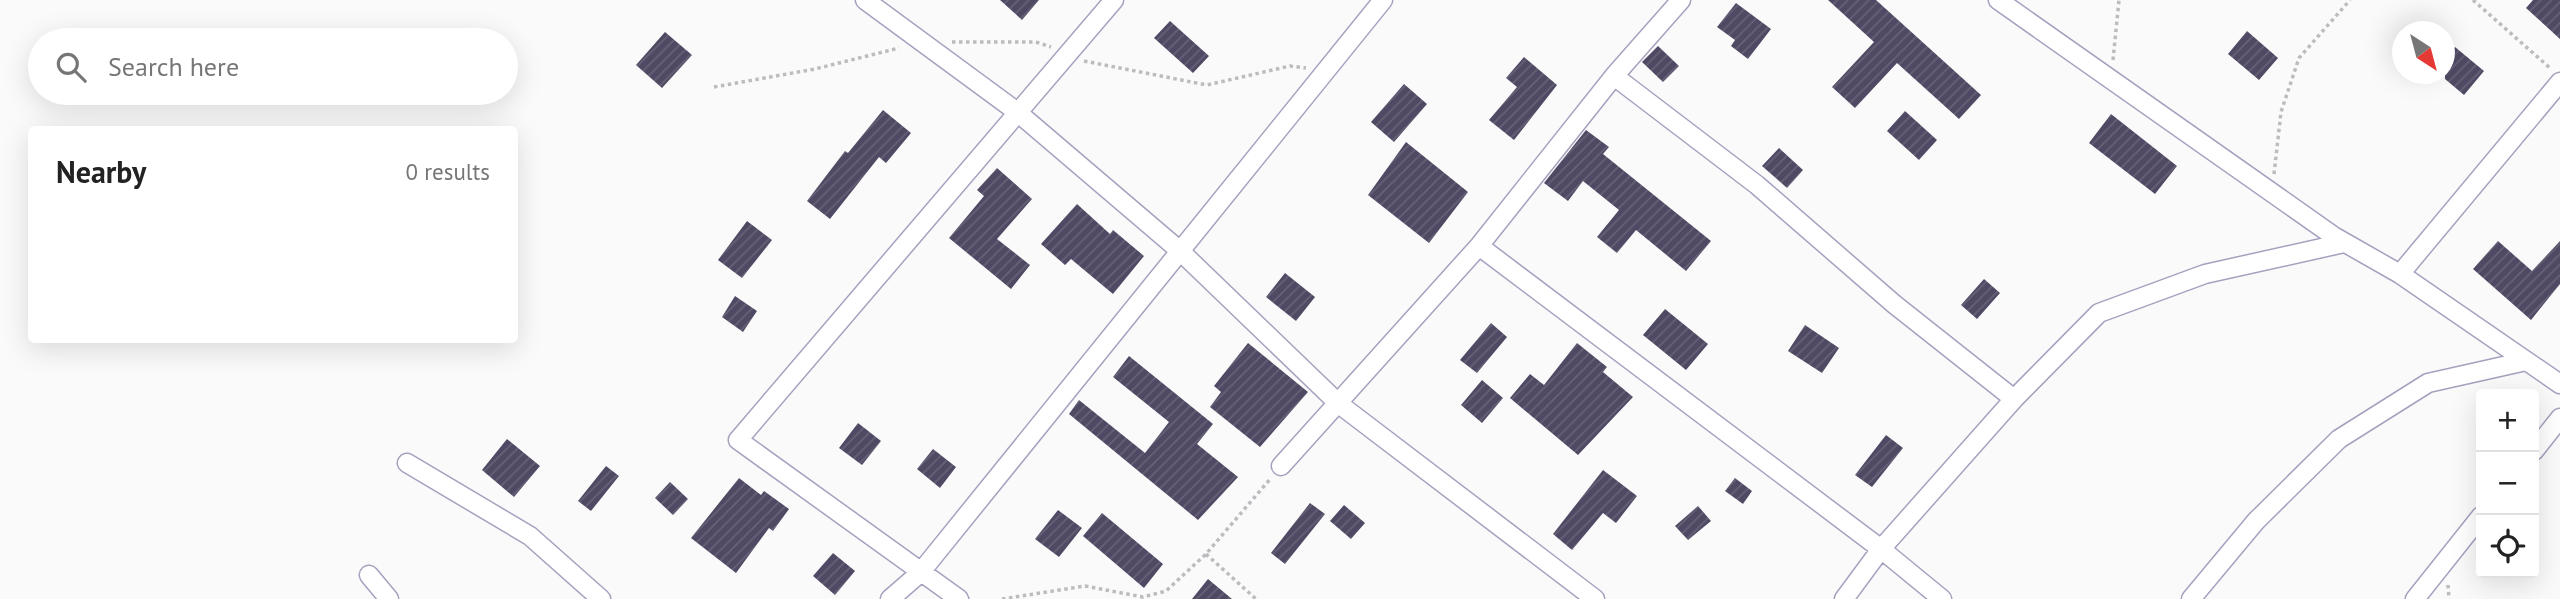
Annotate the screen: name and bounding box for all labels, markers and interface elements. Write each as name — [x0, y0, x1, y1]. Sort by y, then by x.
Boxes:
north arrow — [2392, 21, 2455, 84]
search box — [28, 28, 518, 105]
icon: search — [52, 48, 90, 86]
text: Search here — [108, 50, 239, 83]
text: Nearby — [56, 152, 146, 191]
text: 0 results — [406, 157, 490, 186]
map controls — [2476, 389, 2539, 578]
button: + — [2476, 389, 2539, 452]
button: − — [2476, 452, 2539, 515]
button: locate — [2476, 515, 2539, 578]

